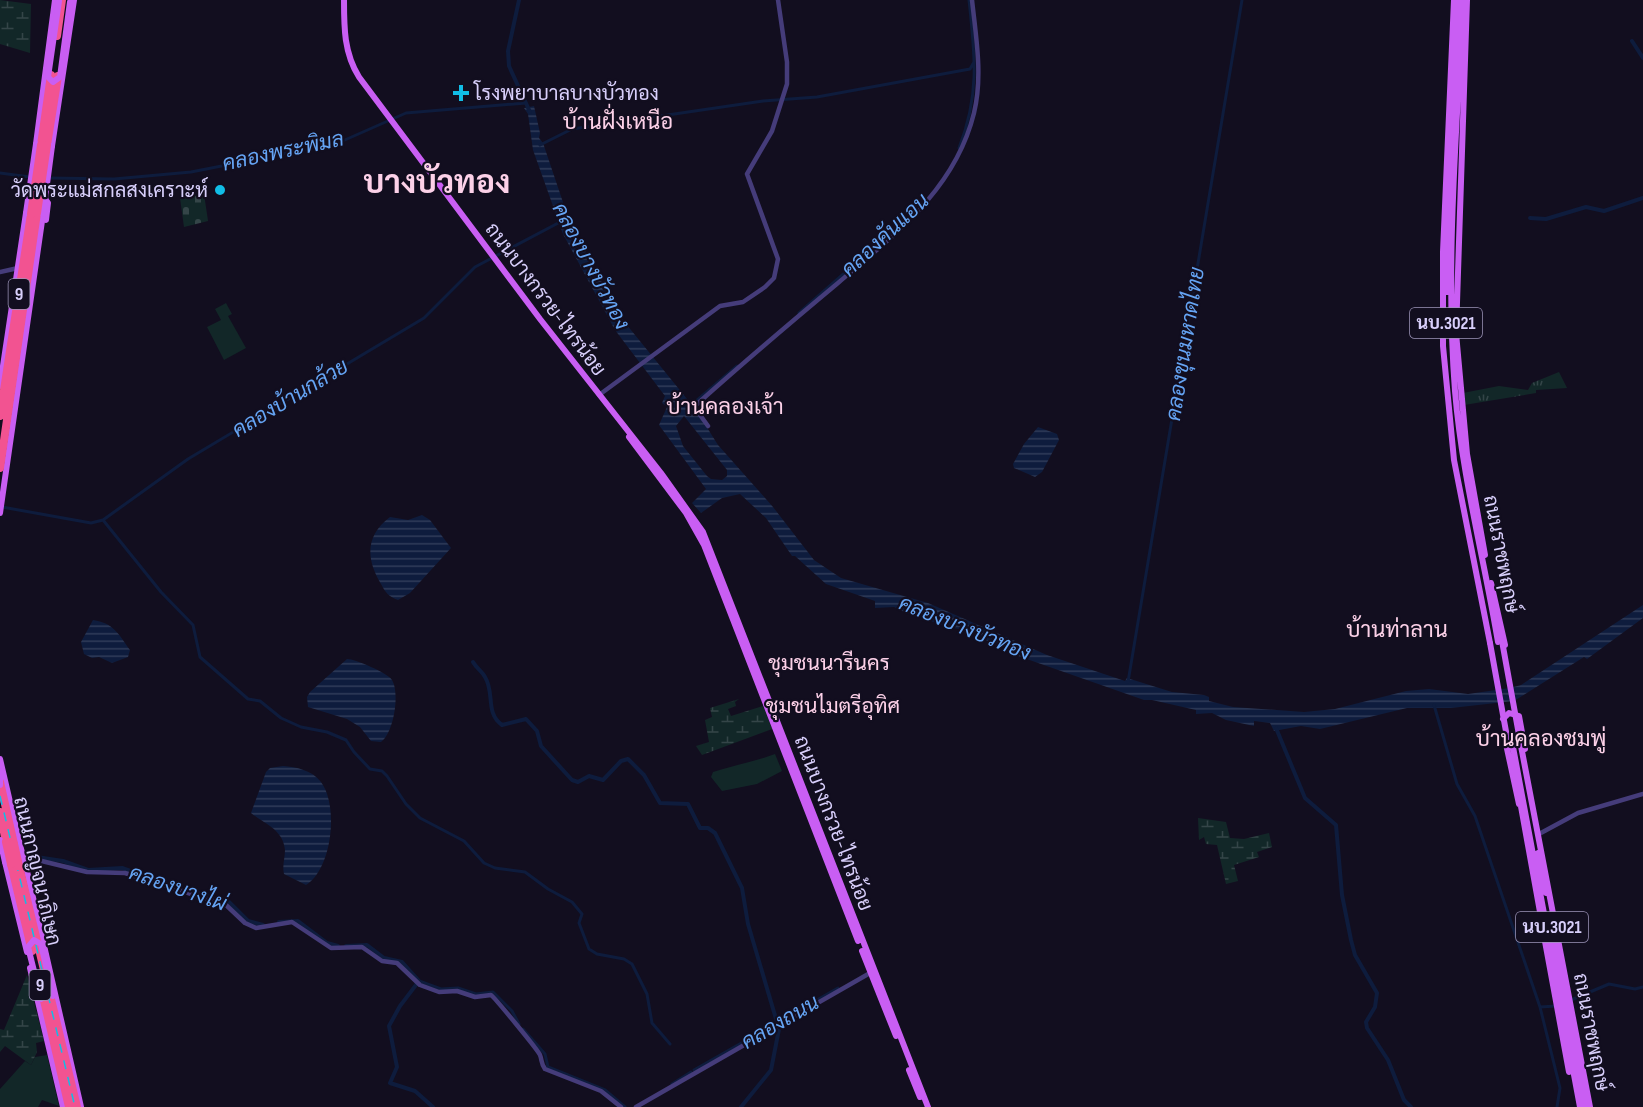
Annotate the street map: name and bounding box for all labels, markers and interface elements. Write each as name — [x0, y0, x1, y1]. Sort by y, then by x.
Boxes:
place label: โรงพยาบาลบางบัวทอง — [473, 80, 659, 106]
marker: โรงพยาบาลบางบัวทอง — [452, 84, 470, 102]
district label: บ้านฝั่งเหนือ — [563, 103, 673, 136]
water label: คลองพระพิมล — [220, 126, 346, 177]
district label: บางบัวทอง — [364, 163, 510, 203]
place label: วัดพระแม่สกลสงเคราะห์ — [11, 176, 208, 203]
marker: วัดพระแม่สกลสงเคราะห์ — [213, 183, 227, 197]
water label: คลองคันแอน — [836, 188, 935, 282]
water label: คลองบางบัวทอง — [547, 199, 634, 334]
street label: ถนนบางกรวย-ไทรน้อย — [480, 217, 612, 381]
water label: คลองขุนมหาดไทย — [1160, 265, 1211, 423]
road number: 9 — [8, 279, 29, 309]
road number: นบ.3021 — [1410, 308, 1482, 338]
water label: คลองบ้านกล้วย — [227, 353, 353, 443]
district label: บ้านคลองเจ้า — [666, 392, 784, 421]
street label: ถนนราชพฤกษ์ — [1478, 493, 1527, 616]
water label: คลองบางบัวทอง — [895, 591, 1034, 666]
district label: บ้านท่าลาน — [1346, 615, 1448, 644]
district label: ชุมชนนารีนคร — [768, 650, 890, 677]
district label: ชุมชนไมตรีอุทิศ — [766, 693, 900, 720]
district label: บ้านคลองชมพู่ — [1476, 724, 1606, 754]
street label: ถนนบางกรวย-ไทรน้อย — [789, 732, 879, 914]
street label: ถนนกาญจนาภิเษก — [8, 794, 67, 948]
water label: คลองบางไผ่ — [126, 859, 231, 917]
road number: นบ.3021 — [1516, 912, 1588, 942]
road number: 9 — [30, 970, 51, 1000]
street label: ถนนราชพฤกษ์ — [1568, 971, 1617, 1094]
water label: คลองถนน — [737, 990, 824, 1055]

